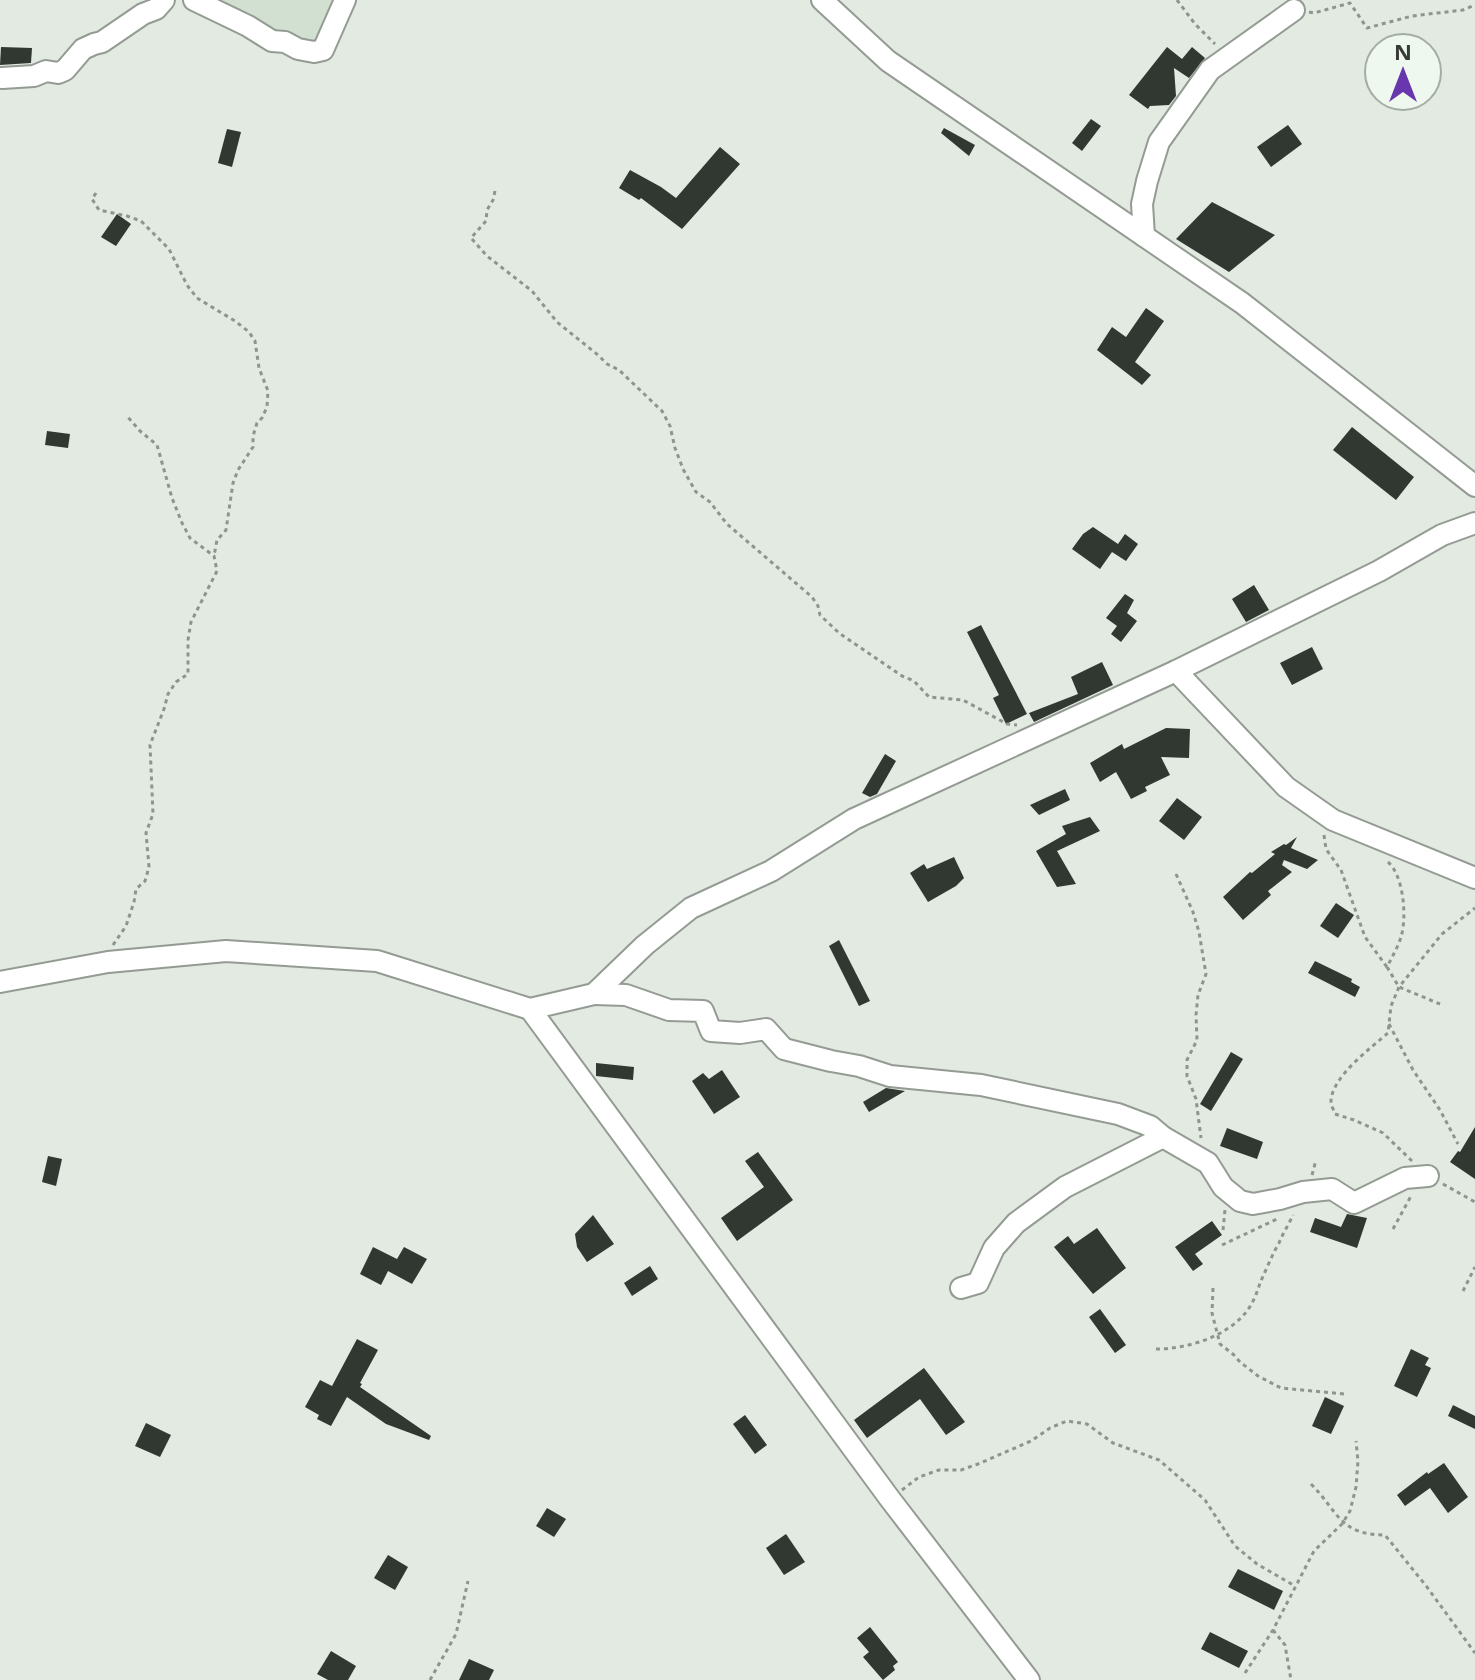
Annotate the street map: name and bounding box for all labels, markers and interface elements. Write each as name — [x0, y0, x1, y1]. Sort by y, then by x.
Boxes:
north arrow — [1363, 32, 1443, 112]
text: N — [1394, 36, 1412, 66]

